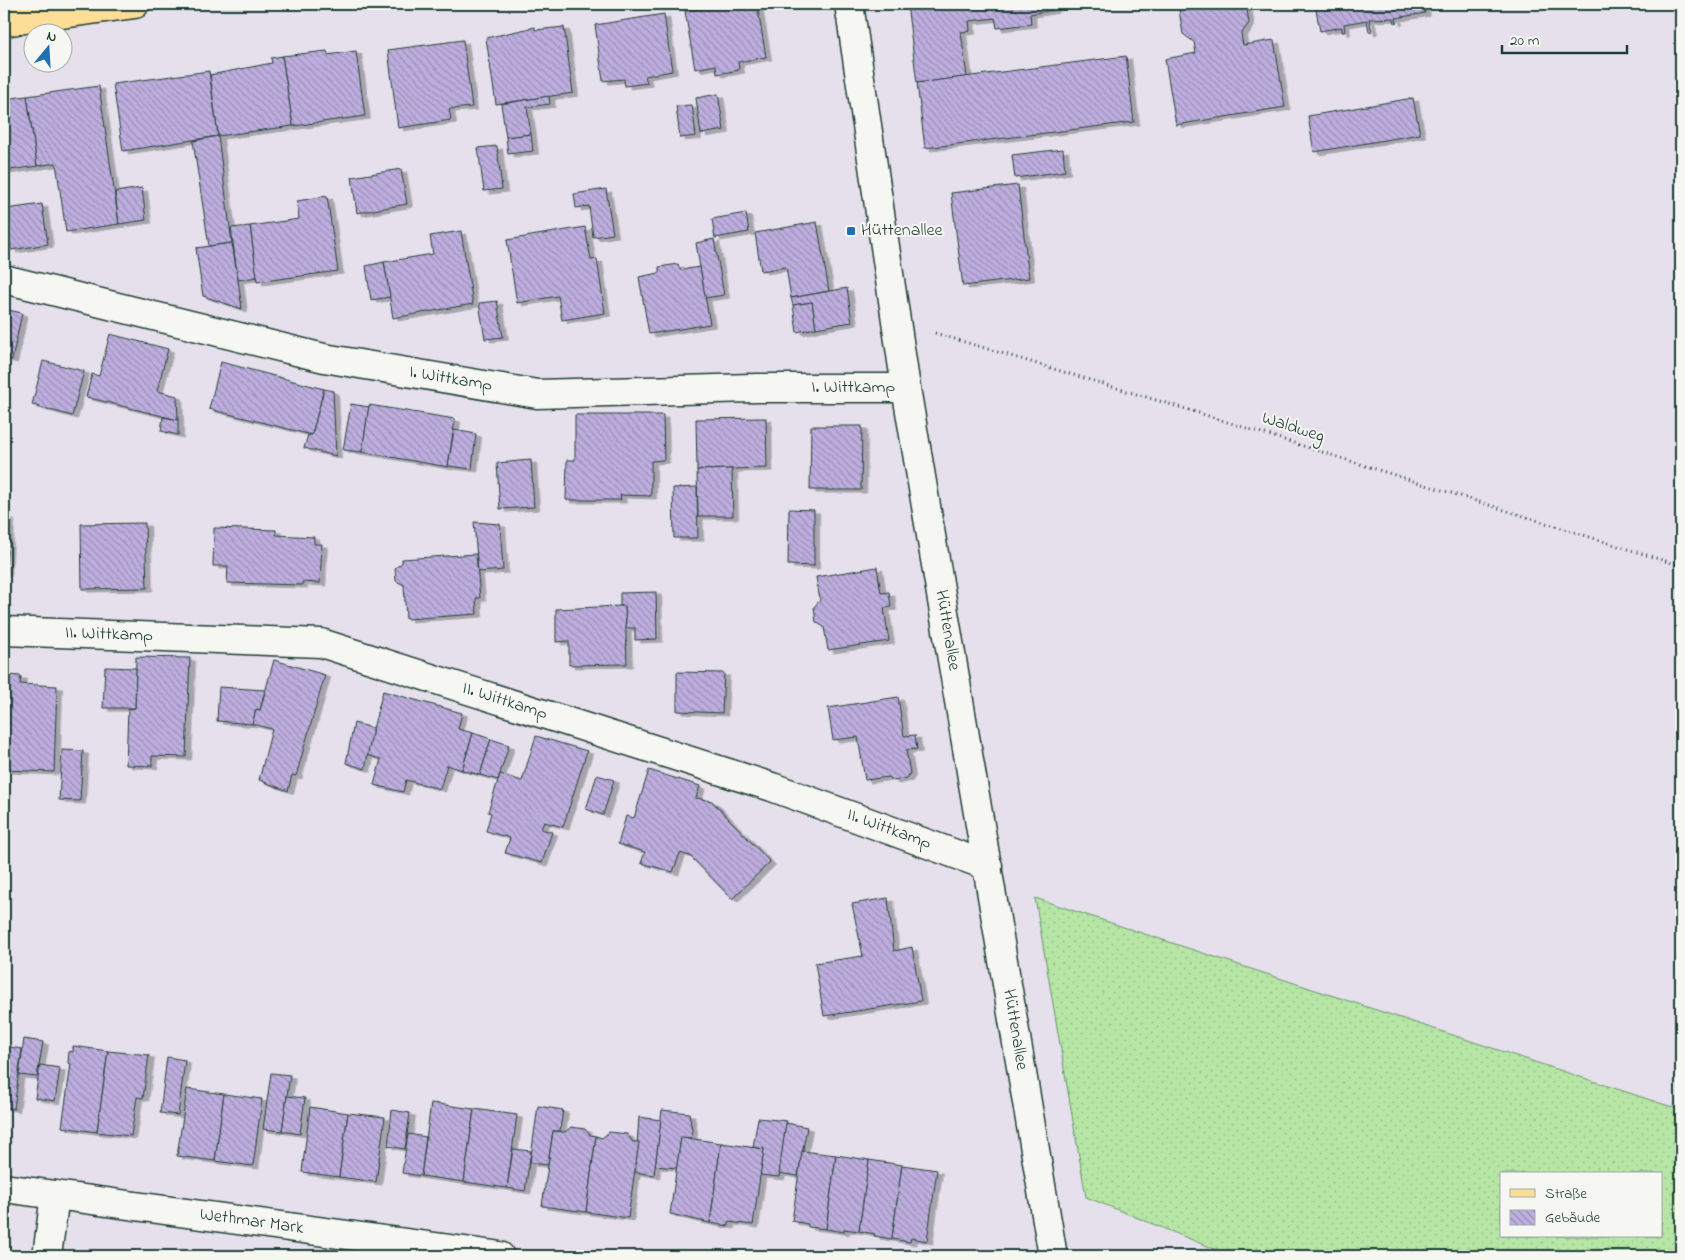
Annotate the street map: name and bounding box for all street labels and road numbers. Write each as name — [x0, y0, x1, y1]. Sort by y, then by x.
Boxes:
street label: I. Wittkamp — [407, 360, 494, 399]
street label: I. Wittkamp — [811, 375, 896, 401]
street label: Waldweg — [1258, 406, 1328, 451]
street label: Hüttenallee — [927, 588, 967, 674]
street label: II. Wittkamp — [64, 620, 154, 650]
street label: II. Wittkamp — [459, 676, 551, 728]
street label: II. Wittkamp — [843, 802, 935, 857]
street label: Hüttenallee — [995, 987, 1034, 1073]
street label: Wethmar Mark — [198, 1202, 305, 1242]

